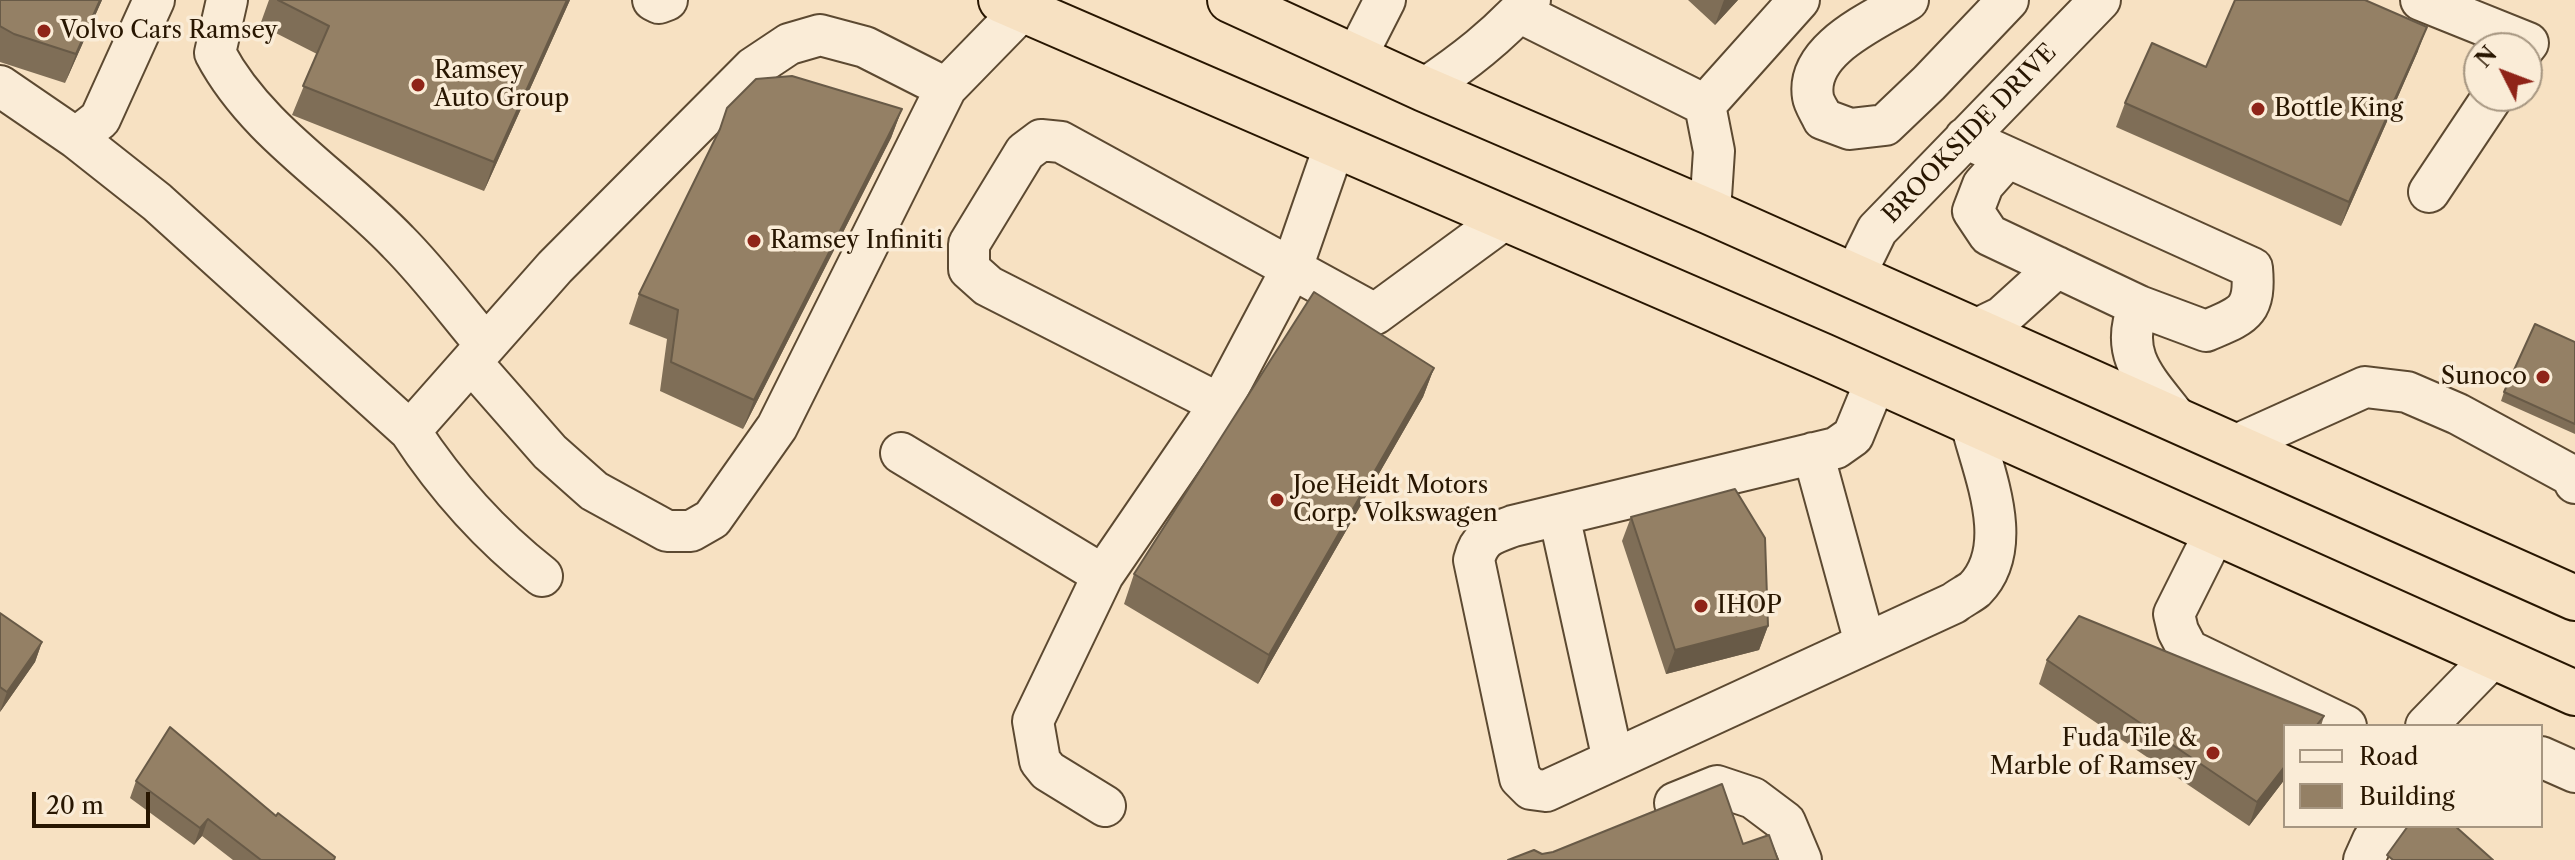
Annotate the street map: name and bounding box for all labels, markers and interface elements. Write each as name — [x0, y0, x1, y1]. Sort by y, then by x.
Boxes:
place label: Volvo Cars Ramsey — [60, 17, 278, 45]
marker: Volvo Cars Ramsey — [35, 22, 53, 40]
north arrow — [2463, 32, 2543, 112]
street label: BROOKSIDE DRIVE — [1877, 39, 2063, 229]
text: N — [2470, 41, 2503, 73]
place label: Ramsey Auto Group — [434, 57, 569, 113]
marker: Ramsey Auto Group — [409, 76, 427, 94]
place label: Bottle King — [2274, 95, 2403, 123]
marker: Bottle King — [2249, 100, 2267, 118]
place label: Ramsey Infiniti — [770, 227, 943, 255]
marker: Ramsey Infiniti — [745, 232, 763, 250]
place label: Sunoco — [2441, 363, 2527, 391]
marker: Sunoco — [2534, 368, 2552, 386]
place label: Joe Heidt Motors Corp. Volkswagen — [1293, 472, 1498, 528]
marker: Joe Heidt Motors Corp. Volkswagen — [1268, 491, 1286, 509]
place label: IHOP — [1717, 592, 1782, 620]
marker: IHOP — [1692, 597, 1710, 615]
legend — [2283, 724, 2543, 828]
place label: Fuda Tile & Marble of Ramsey — [1990, 725, 2197, 781]
text: Road — [2359, 742, 2418, 771]
marker: Fuda Tile & Marble of Ramsey — [2204, 744, 2222, 762]
scale bar — [36, 776, 154, 826]
text: Building — [2359, 782, 2455, 811]
text: 20 m — [46, 791, 104, 820]

